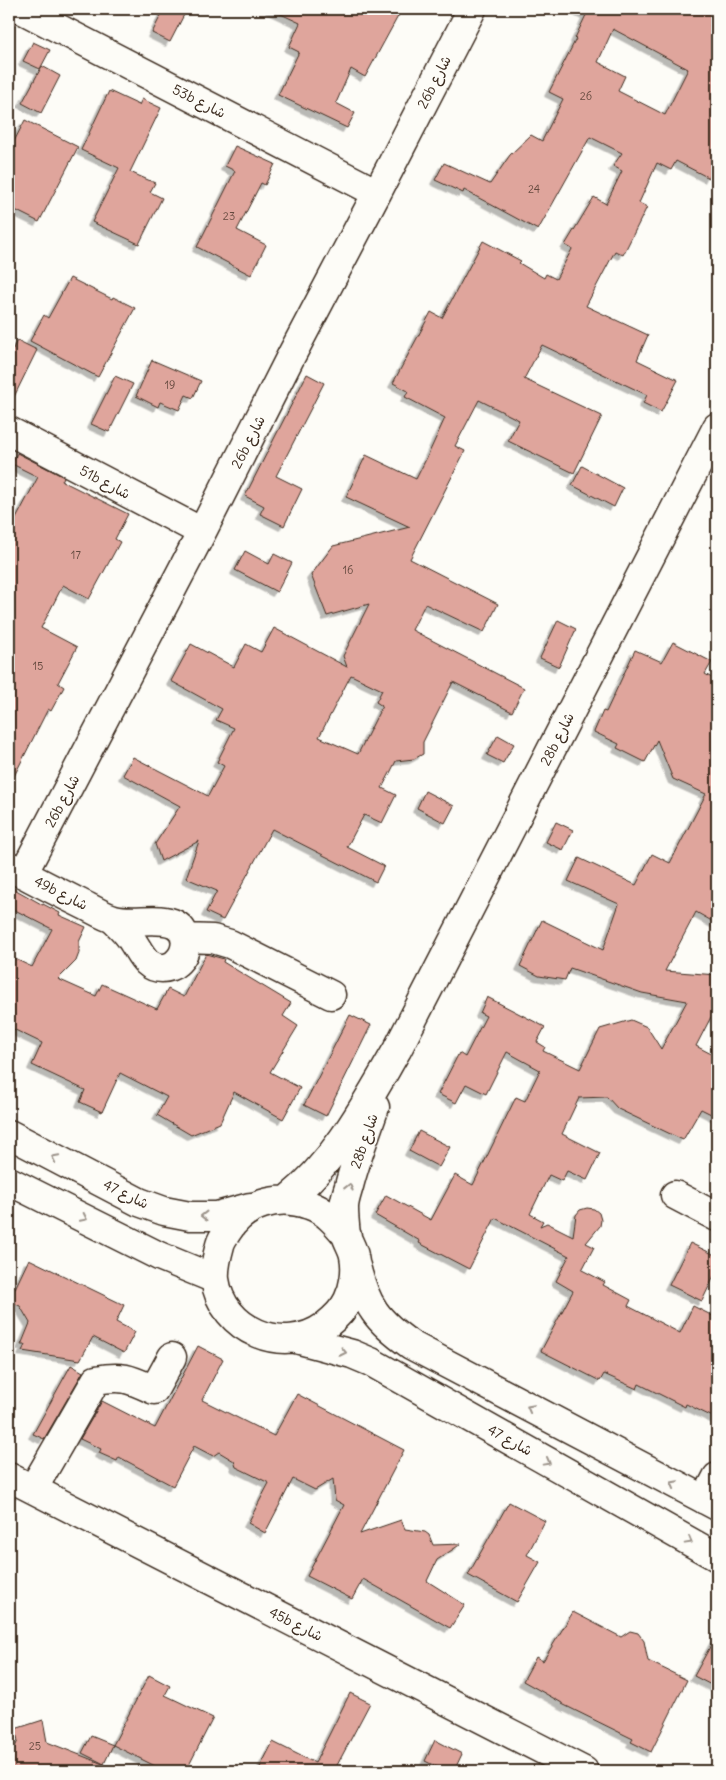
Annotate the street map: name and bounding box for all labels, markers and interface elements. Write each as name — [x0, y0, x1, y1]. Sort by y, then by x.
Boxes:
street label: 26b شارع — [413, 52, 456, 112]
street label: 53b شارع — [169, 80, 229, 123]
house number: 26 — [580, 89, 592, 103]
house number: 24 — [528, 182, 540, 196]
house number: 23 — [223, 209, 235, 223]
house number: 19 — [165, 378, 175, 392]
street label: 26b شارع — [227, 412, 270, 472]
street label: 51b شارع — [76, 461, 133, 504]
house number: 17 — [71, 548, 81, 562]
house number: 16 — [343, 563, 353, 577]
house number: 15 — [33, 659, 43, 673]
street label: 28b شارع — [536, 709, 579, 769]
street label: 26b شارع — [41, 772, 84, 831]
street label: 49b شارع — [31, 872, 91, 915]
street label: 28b شارع — [346, 1111, 383, 1171]
one-way arrow — [51, 1154, 60, 1164]
street label: شارع 47 — [100, 1175, 152, 1214]
one-way arrow — [343, 1183, 354, 1192]
one-way arrow — [200, 1211, 208, 1221]
one-way arrow — [79, 1212, 88, 1222]
one-way arrow — [338, 1346, 347, 1357]
one-way arrow — [527, 1404, 536, 1414]
street label: شارع 47 — [484, 1420, 536, 1460]
one-way arrow — [542, 1455, 551, 1465]
one-way arrow — [670, 1480, 679, 1490]
one-way arrow — [684, 1535, 693, 1545]
street label: 45b شارع — [266, 1603, 326, 1646]
house number: 25 — [29, 1739, 41, 1753]

